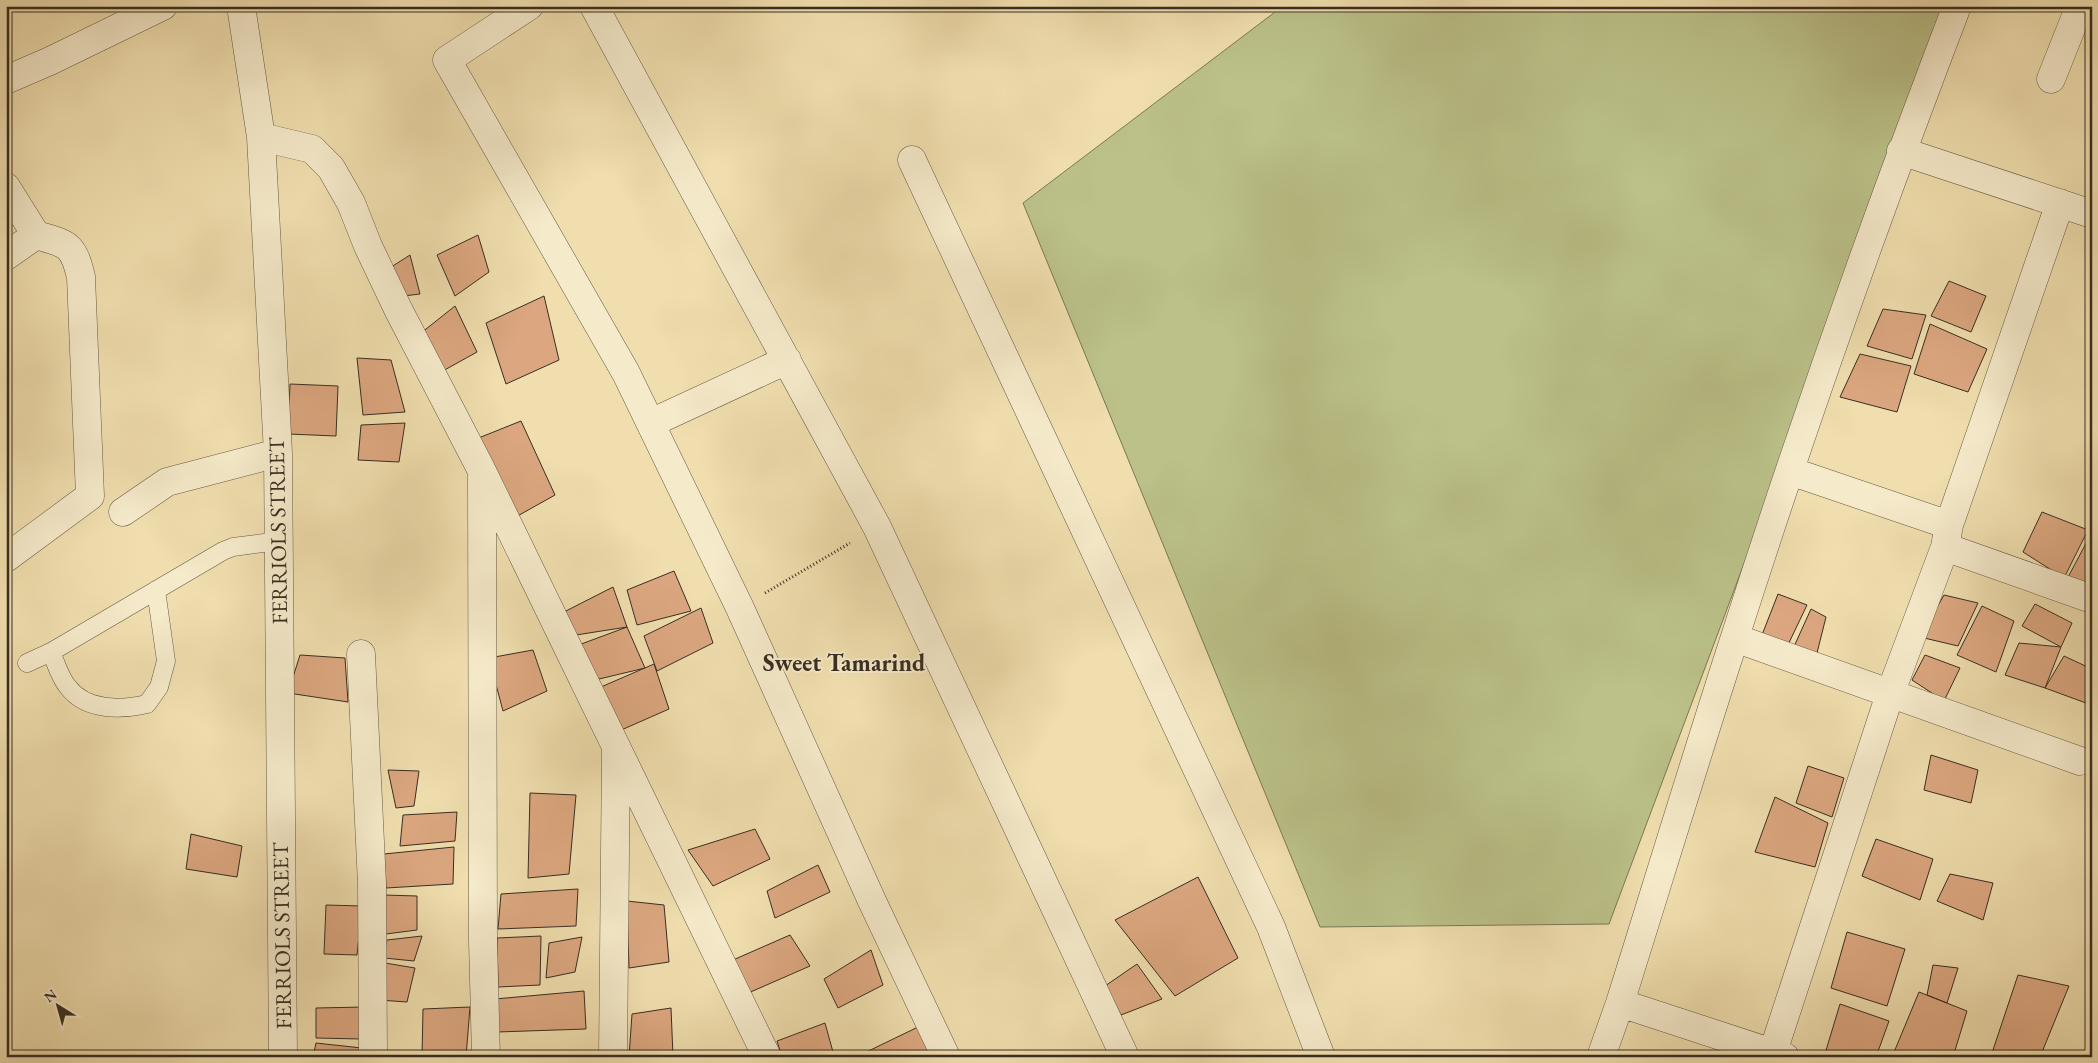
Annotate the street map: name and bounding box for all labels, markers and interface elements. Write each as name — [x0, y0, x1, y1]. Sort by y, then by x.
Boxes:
street label: FERRIOLS STREET — [262, 437, 294, 625]
district label: Sweet Tamarind — [763, 647, 926, 678]
street label: FERRIOLS STREET — [266, 842, 298, 1030]
north arrow — [32, 980, 82, 1030]
text: N — [40, 985, 61, 1006]

